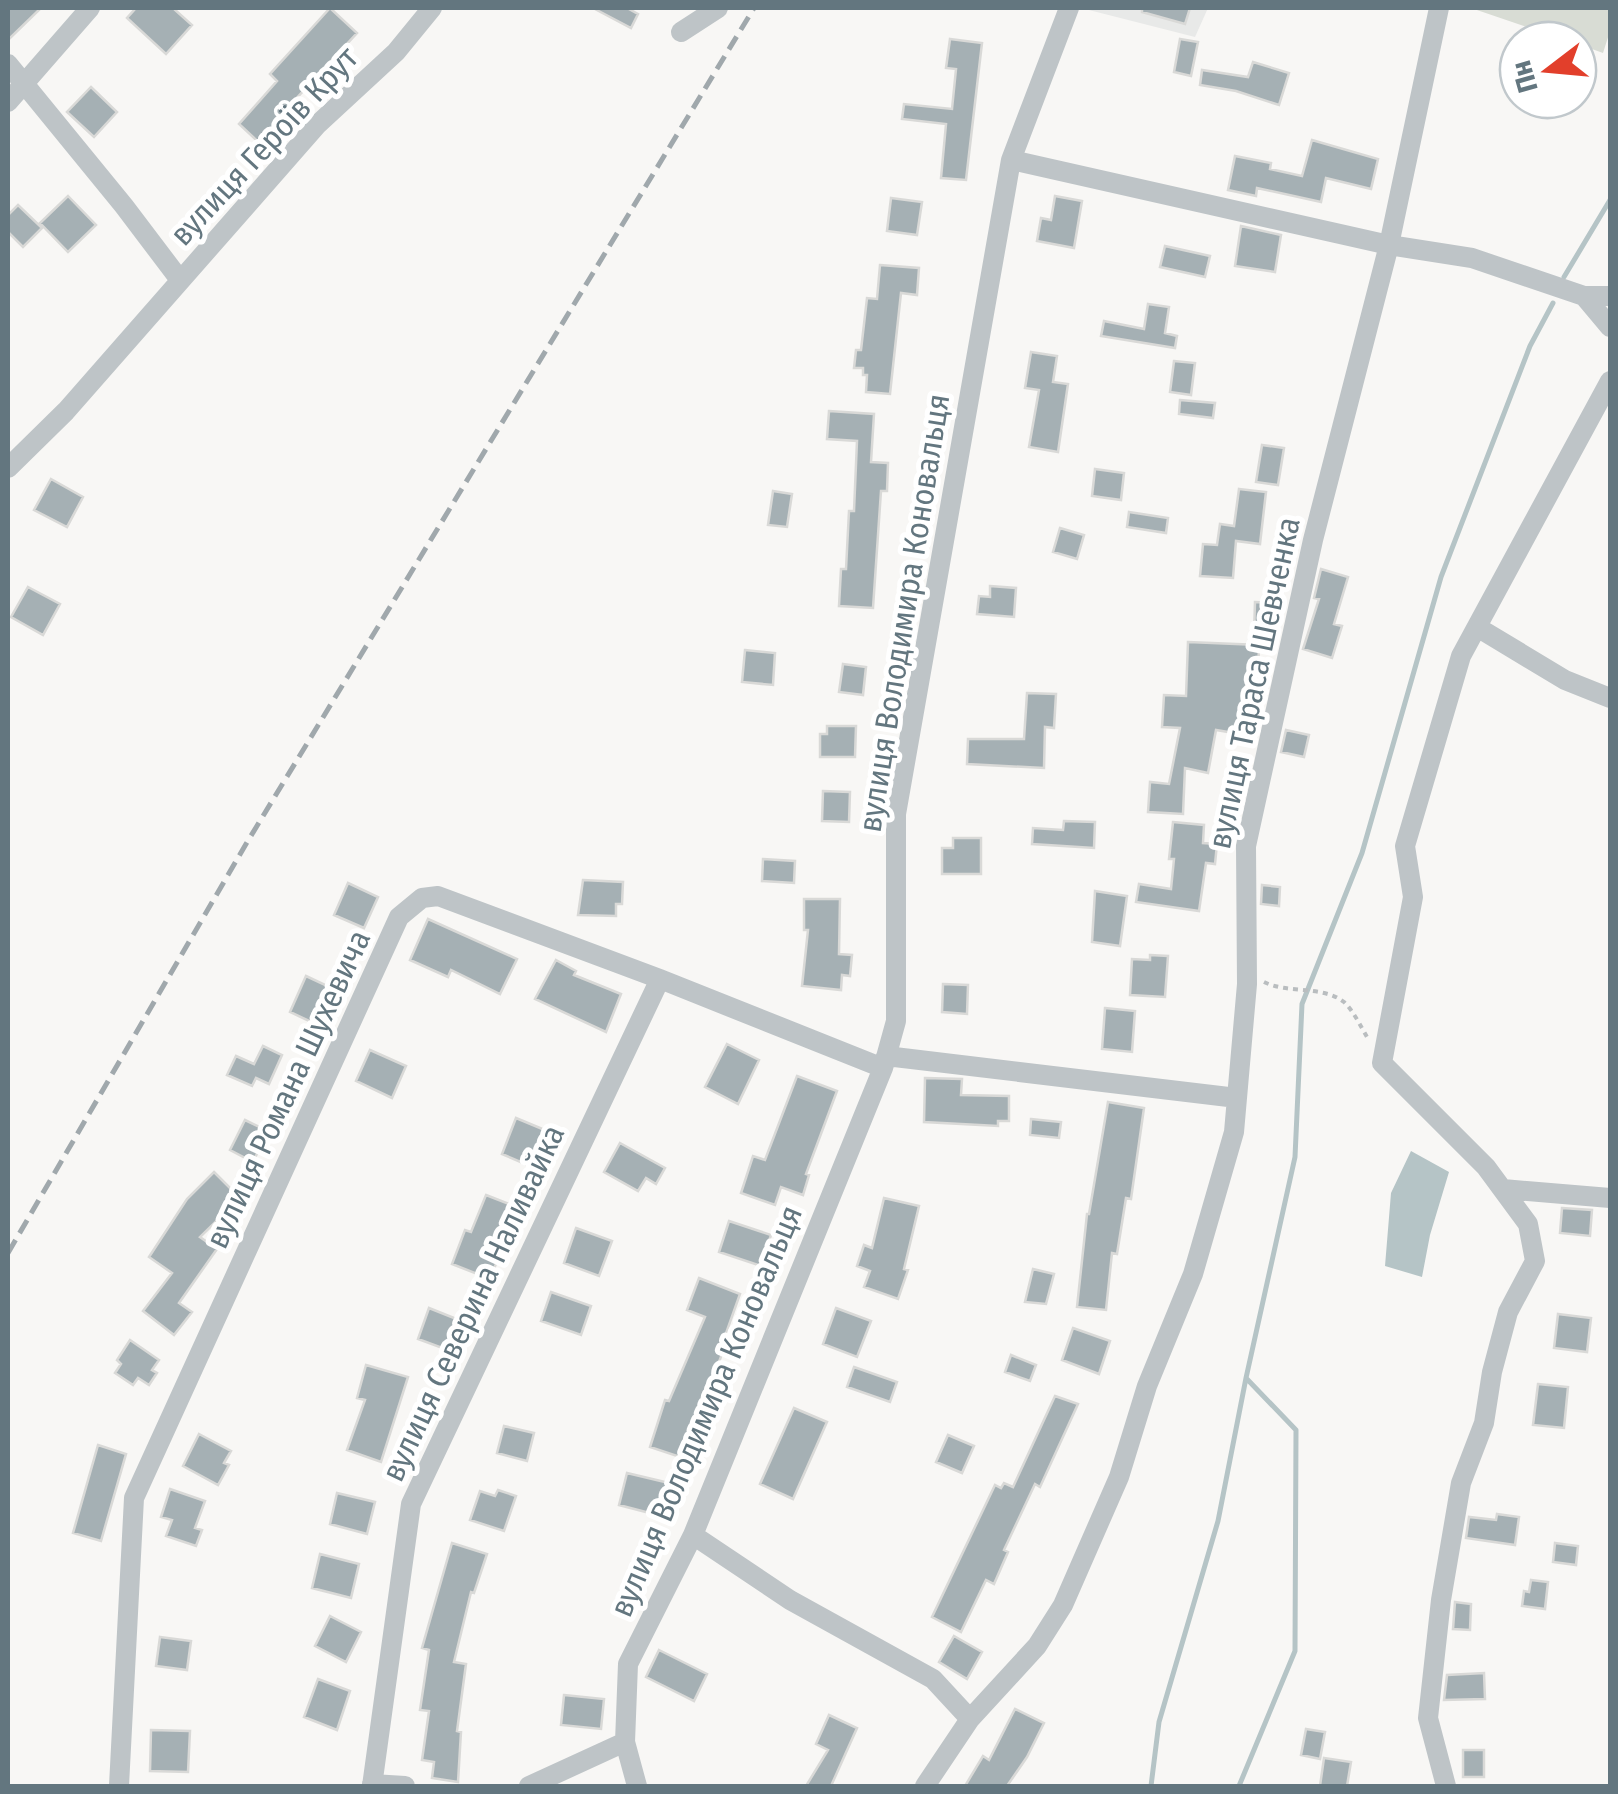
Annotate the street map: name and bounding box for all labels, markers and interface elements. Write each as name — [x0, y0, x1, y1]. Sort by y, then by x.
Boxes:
north arrow — [1498, 20, 1598, 120]
street label: вулиця Героїв Крут — [162, 39, 366, 253]
text: Пн — [1504, 57, 1545, 97]
street label: вулиця Володимира Коновальця — [851, 391, 957, 835]
street label: вулиця Тараса Шевченка — [1200, 514, 1308, 852]
street label: вулиця Романа Шухевича — [198, 924, 378, 1254]
street label: вулиця Северина Наливайка — [374, 1119, 572, 1487]
street label: вулиця Володимира Коновальця — [602, 1200, 810, 1622]

